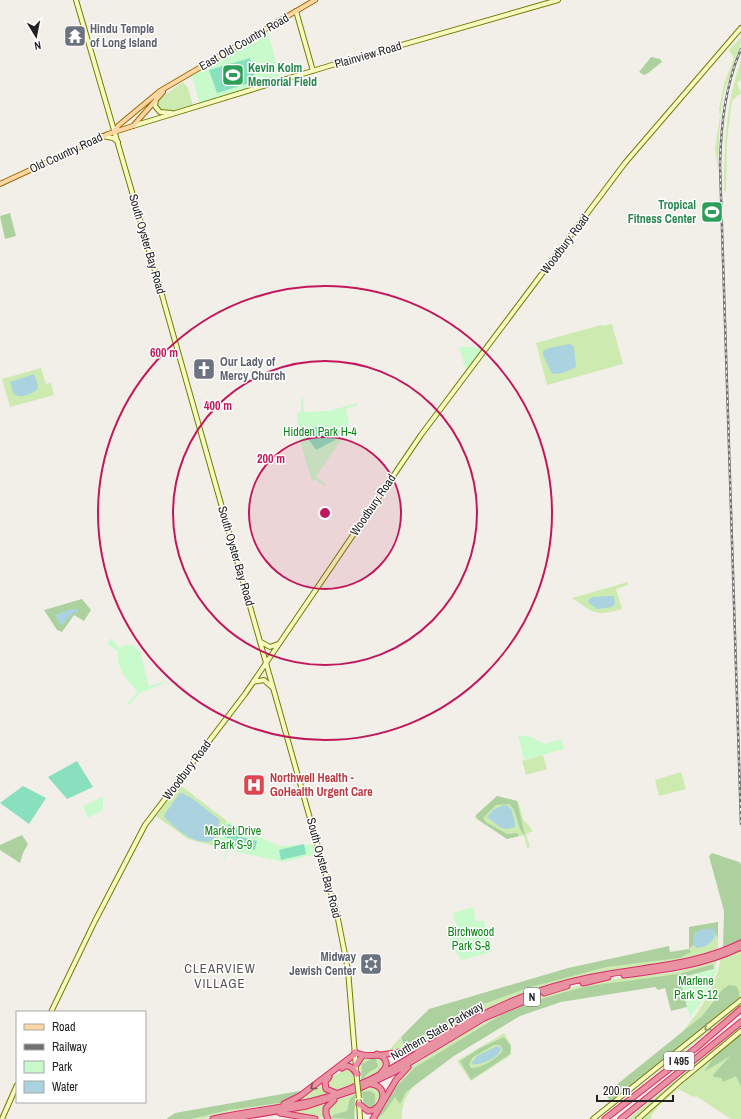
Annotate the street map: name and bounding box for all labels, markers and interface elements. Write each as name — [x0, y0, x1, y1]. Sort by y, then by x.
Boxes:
street label: East Old Country Road — [196, 10, 292, 74]
north arrow — [16, 16, 56, 56]
place label: Hindu Temple of Long Island — [90, 21, 157, 51]
temple icon: Hindu Temple of Long Island — [62, 23, 88, 49]
text: N — [33, 38, 42, 53]
street label: Plainview Road — [333, 38, 403, 72]
place label: Kevin Kolm Memorial Field — [248, 60, 317, 90]
sports icon: Kevin Kolm Memorial Field — [220, 62, 246, 88]
street label: Old Country Road — [27, 129, 105, 177]
street label: South Oyster Bay Road — [125, 192, 169, 296]
place label: Tropical Fitness Center — [628, 197, 696, 227]
sports icon: Tropical Fitness Center — [699, 199, 725, 225]
street label: Woodbury Road — [537, 211, 593, 277]
text: 600 m — [150, 345, 178, 361]
place label: Our Lady of Mercy Church — [220, 354, 286, 384]
church icon: Our Lady of Mercy Church — [191, 356, 217, 382]
text: 400 m — [204, 398, 232, 414]
park label: Hidden Park H-4 — [283, 424, 357, 440]
text: 200 m — [257, 451, 285, 467]
street label: Woodbury Road — [347, 471, 399, 539]
street label: South Oyster Bay Road — [214, 504, 258, 608]
centre of rings — [318, 506, 332, 520]
street label: Woodbury Road — [159, 737, 215, 803]
place label: Northwell Health - GoHealth Urgent Care — [270, 770, 373, 800]
hospital icon: Northwell Health - GoHealth Urgent Care — [241, 772, 267, 798]
street label: South Oyster Bay Road — [303, 816, 345, 920]
park label: Market Drive Park S-9 — [205, 823, 261, 853]
park label: Birchwood Park S-8 — [448, 924, 494, 954]
place label: Midway Jewish Center — [289, 949, 357, 979]
synagogue icon: Midway Jewish Center — [358, 951, 384, 977]
district label: CLEARVIEW VILLAGE — [184, 960, 256, 992]
park label: Marlene Park S-12 — [674, 973, 718, 1003]
road number: N — [524, 988, 540, 1006]
street label: Northern State Parkway — [388, 998, 486, 1064]
legend — [16, 1011, 146, 1103]
text: Road — [52, 1019, 76, 1035]
one-way arrow — [705, 1024, 712, 1031]
text: Railway — [52, 1039, 87, 1055]
road number: I 495 — [664, 1052, 694, 1070]
text: Park — [52, 1059, 72, 1075]
scale bar — [597, 1077, 673, 1103]
text: Water — [52, 1079, 79, 1095]
one-way arrow — [311, 1082, 318, 1089]
text: 200 m — [603, 1083, 630, 1099]

